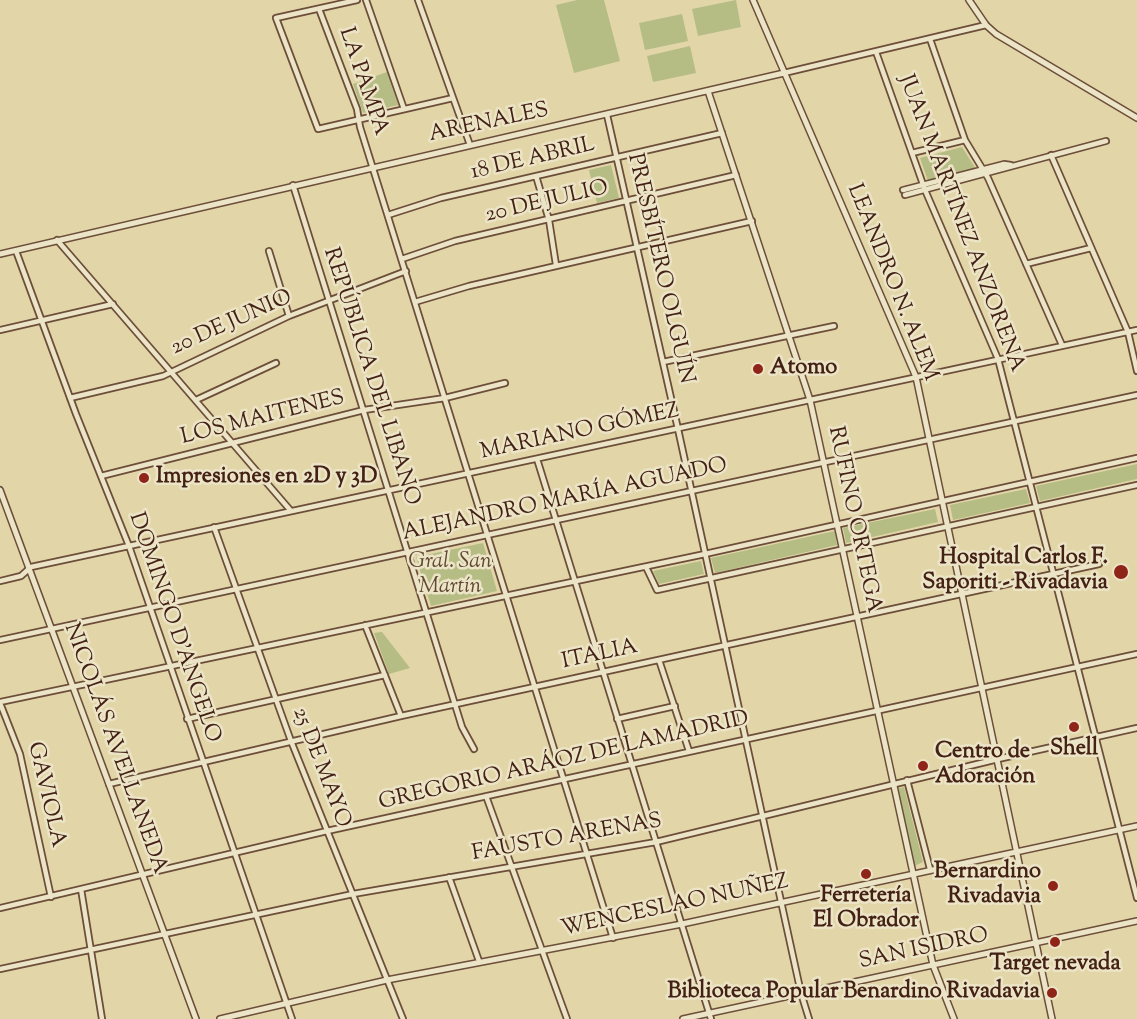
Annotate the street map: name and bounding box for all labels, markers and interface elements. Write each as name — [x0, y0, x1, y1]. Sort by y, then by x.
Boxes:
street label: LA PAMPA — [331, 25, 393, 139]
street label: JUAN MARTÍNEZ ANZORENA — [891, 72, 1029, 376]
street label: ARENALES — [427, 98, 551, 150]
street label: 18 DE ABRIL — [468, 133, 598, 187]
street label: PRESBÍTERO OLGUÍN — [620, 151, 698, 387]
street label: 20 DE JULIO — [483, 176, 611, 230]
street label: LEANDRO N. ALEM — [839, 181, 943, 385]
street label: REPÚBLICA DEL LIBANO — [316, 245, 424, 509]
street label: 20 DE JUNIO — [167, 286, 297, 362]
place label: Atomo — [770, 356, 837, 382]
marker: Atomo — [751, 362, 765, 376]
street label: LOS MAITENES — [178, 386, 348, 452]
street label: MARIANO GÓMEZ — [478, 399, 682, 467]
street label: RUFINO ORTEGA — [820, 424, 886, 616]
street label: ALEJANDRO MARÍA AGUADO — [400, 454, 730, 548]
place label: Impresiones en 2D y 3D — [156, 465, 377, 491]
marker: Impresiones en 2D y 3D — [137, 471, 151, 485]
street label: DOMINGO D'ANGELO — [121, 509, 225, 747]
place label: Hospital Carlos F. Saporiti - Rivadavia — [922, 546, 1108, 598]
park label: Gral. San Martín — [408, 550, 492, 602]
marker: Hospital Carlos F. Saporiti - Rivadavia — [1112, 563, 1130, 581]
street label: NICOLÁS AVELLANEDA — [56, 620, 172, 878]
street label: ITALIA — [560, 635, 640, 677]
street label: 25 DE MAYO — [285, 704, 355, 832]
street label: GREGORIO ARÁOZ DE LAMADRID — [376, 707, 752, 817]
marker: Shell — [1067, 720, 1081, 734]
place label: Shell — [1050, 737, 1098, 763]
street label: GAVIOLA — [20, 740, 70, 850]
place label: Centro de Adoración — [935, 740, 1035, 792]
marker: Centro de Adoración — [916, 759, 930, 773]
street label: FAUSTO ARENAS — [470, 809, 664, 869]
place label: Bernardino Rivadavia — [934, 860, 1041, 912]
marker: Ferretería El Obrador — [859, 867, 873, 881]
street label: WENCESLAO NUÑEZ — [559, 870, 791, 944]
marker: Bernardino Rivadavia — [1046, 879, 1060, 893]
place label: Ferretería El Obrador — [813, 884, 919, 936]
street label: SAN ISIDRO — [857, 923, 991, 977]
marker: Target nevada — [1048, 935, 1062, 949]
place label: Target nevada — [989, 952, 1121, 978]
place label: Biblioteca Popular Benardino Rivadavia — [668, 980, 1040, 1006]
marker: Biblioteca Popular Benardino Rivadavia — [1045, 986, 1059, 1000]

